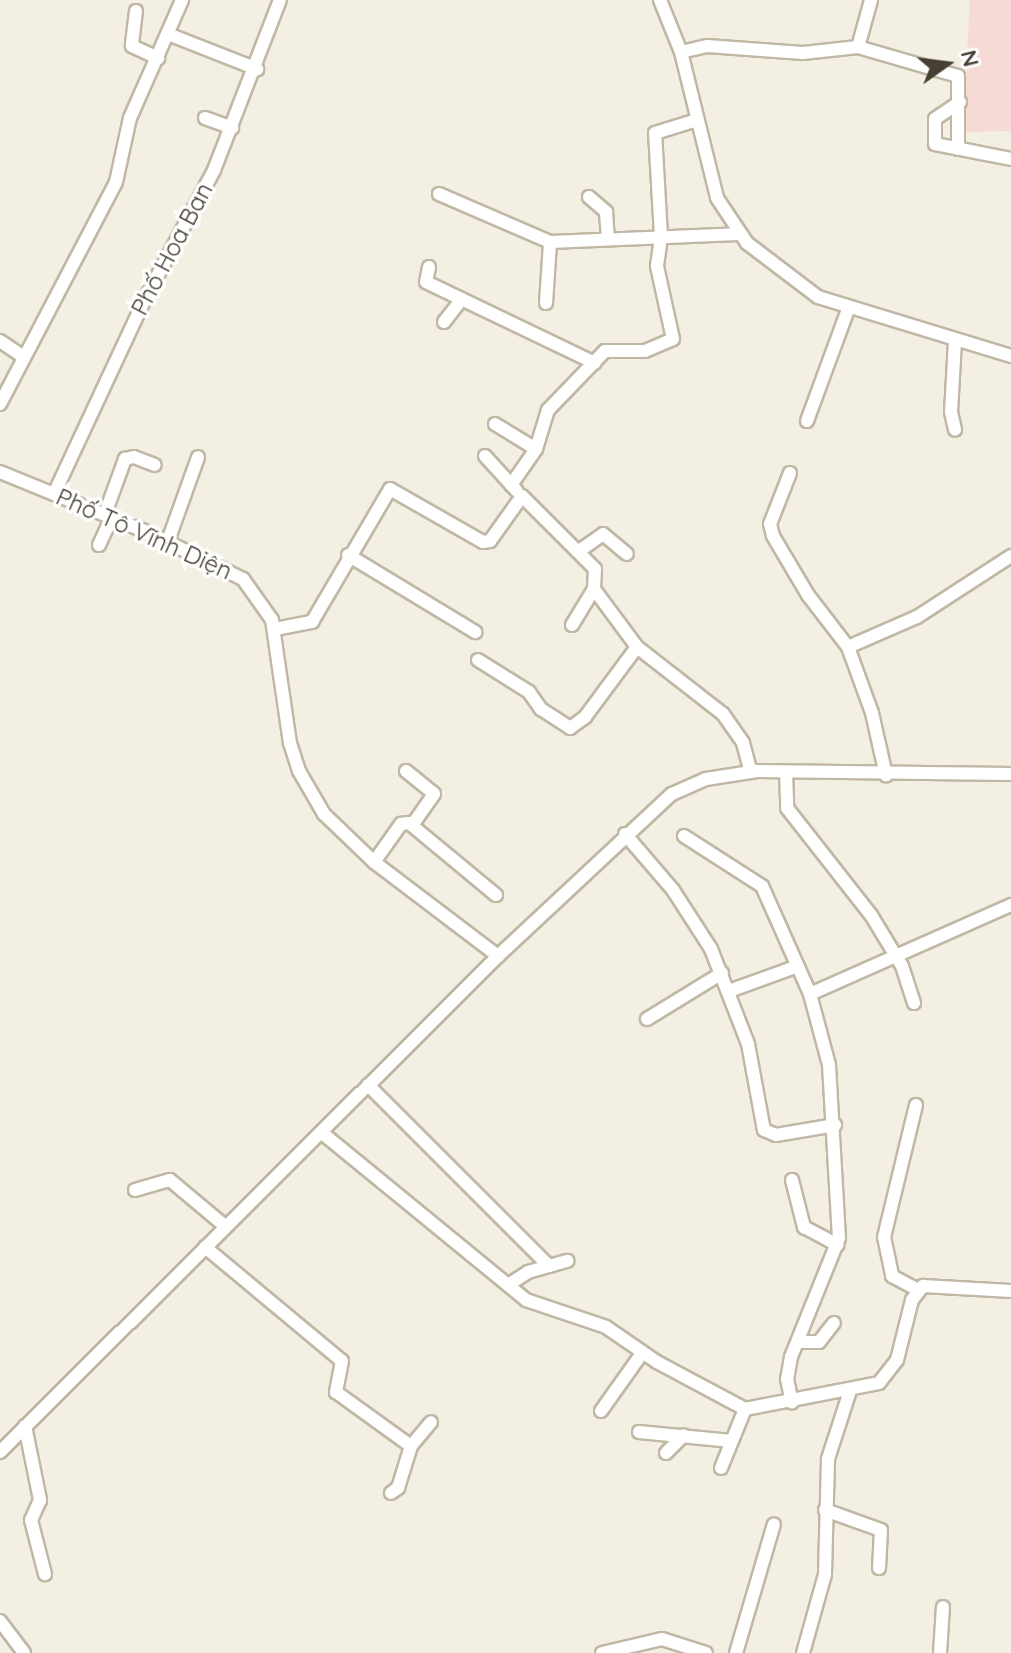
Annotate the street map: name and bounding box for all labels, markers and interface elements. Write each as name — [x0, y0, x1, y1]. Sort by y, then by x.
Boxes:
north arrow — [907, 24, 987, 104]
text: N — [955, 47, 986, 69]
street label: Phố Hoa Ban — [125, 178, 219, 320]
street label: Phố Tô Vĩnh Diện — [52, 482, 236, 586]

